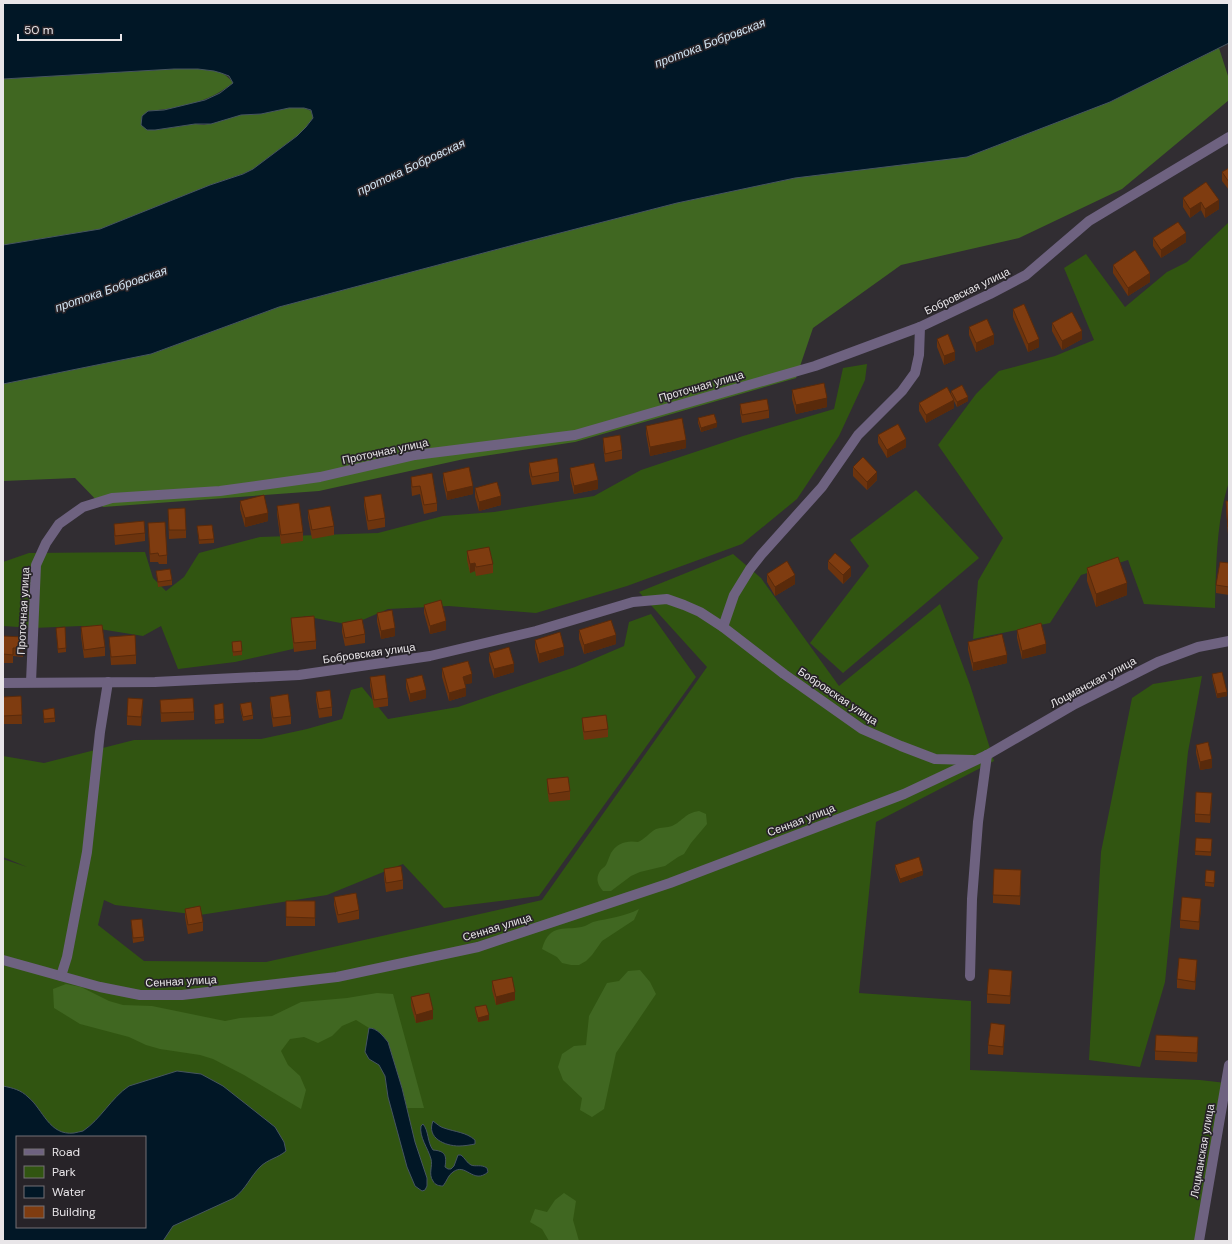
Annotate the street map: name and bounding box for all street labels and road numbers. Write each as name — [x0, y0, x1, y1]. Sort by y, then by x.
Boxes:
street label: Бобровская улица — [922, 264, 1013, 318]
street label: Проточная улица — [657, 367, 746, 405]
street label: Проточная улица — [341, 435, 430, 467]
street label: Проточная улица — [14, 566, 32, 655]
street label: Бобровская улица — [322, 639, 417, 666]
street label: Лоцманская улица — [1048, 653, 1139, 711]
street label: Бобровская улица — [795, 664, 881, 728]
street label: Сенная улица — [765, 800, 838, 839]
street label: Сенная улица — [461, 910, 534, 944]
street label: Сенная улица — [145, 972, 218, 990]
street label: Лоцманская улица — [1187, 1102, 1217, 1199]

